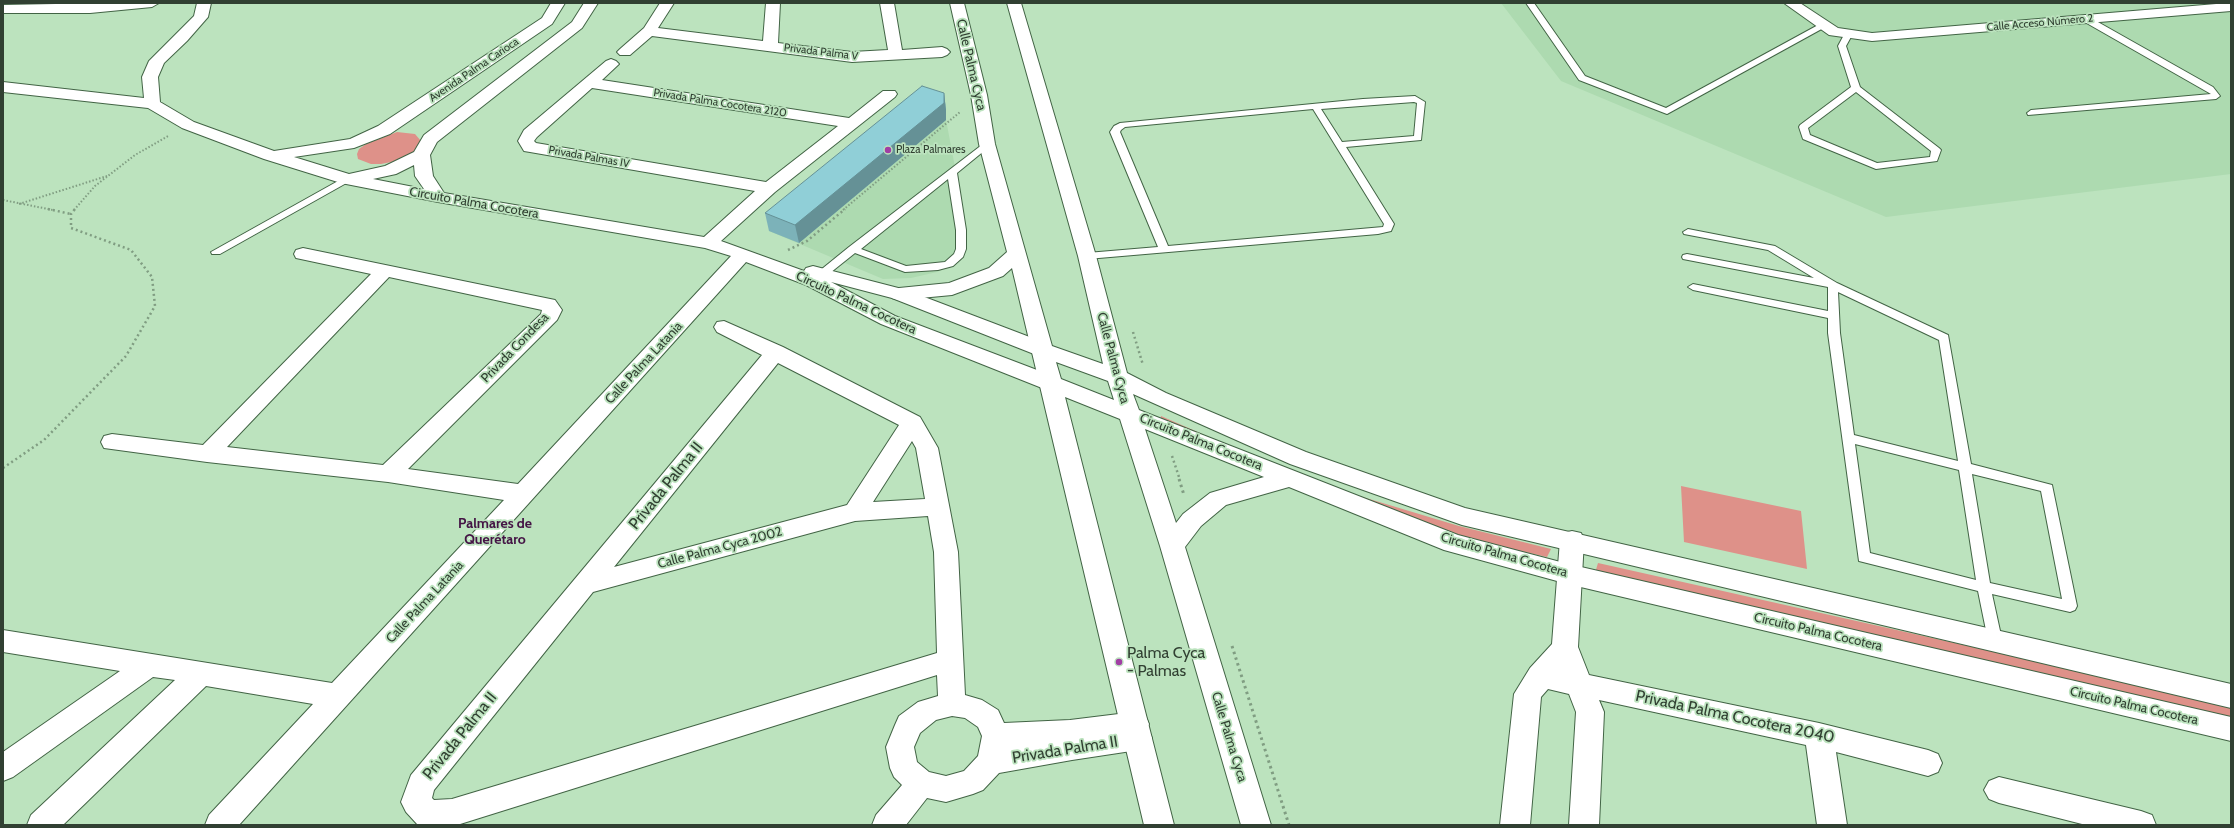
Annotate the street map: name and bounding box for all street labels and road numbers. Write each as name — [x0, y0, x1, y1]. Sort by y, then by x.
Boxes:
street label: Calle Acceso Número 2 — [1986, 12, 2094, 34]
street label: Calle Palma Cyca — [953, 18, 989, 112]
street label: Avenida Palma Carioca — [427, 35, 521, 105]
street label: Privada Palma V — [783, 41, 859, 63]
street label: Privada Palma Cocotera 2120 — [652, 86, 788, 120]
street label: Privada Palmas IV — [547, 143, 631, 171]
street label: Circuito Palma Cocotera — [408, 184, 540, 222]
street label: Circuito Palma Cocotera — [793, 268, 919, 338]
street label: Privada Condesa — [478, 310, 552, 386]
street label: Calle Palma Cyca — [1093, 311, 1133, 405]
street label: Calle Palma Latania — [602, 319, 686, 407]
street label: Circuito Palma Cocotera — [1137, 410, 1265, 474]
street label: Privada Palma II — [625, 438, 707, 534]
street label: Calle Palma Cyca 2002 — [656, 524, 784, 572]
street label: Circuito Palma Cocotera — [1439, 529, 1569, 581]
street label: Calle Palma Latania — [383, 558, 467, 646]
street label: Circuito Palma Cocotera — [1752, 610, 1884, 654]
street label: Circuito Palma Cocotera — [2068, 684, 2200, 728]
street label: Privada Palma Cocotera 2040 — [1634, 687, 1836, 747]
street label: Privada Palma II — [419, 688, 501, 784]
street label: Calle Palma Cyca — [1208, 690, 1250, 784]
street label: Privada Palma II — [1011, 732, 1119, 768]

